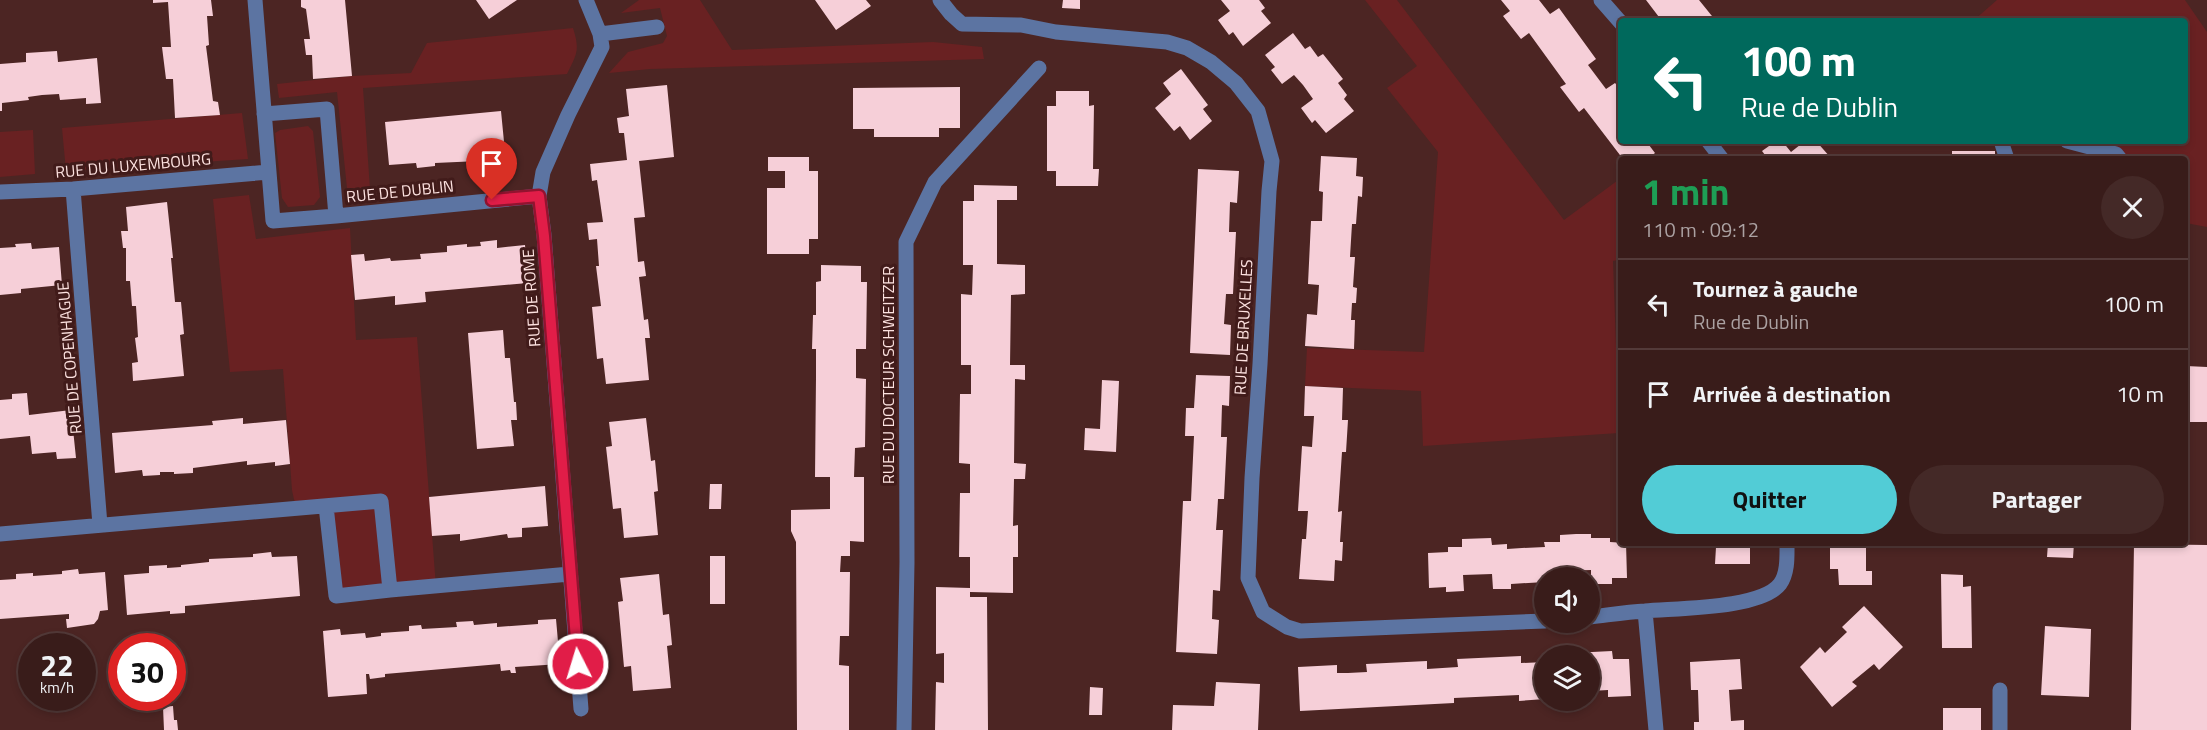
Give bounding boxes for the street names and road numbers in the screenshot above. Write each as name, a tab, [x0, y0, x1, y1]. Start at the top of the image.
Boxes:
street label: RUE DU LUXEMBOURG	[54, 146, 212, 184]
street label: RUE DE DUBLIN	[345, 173, 455, 209]
street label: RUE DE ROME	[516, 248, 546, 348]
street label: RUE DE BRUXELLES	[1227, 259, 1259, 395]
street label: RUE DU DOCTEUR SCHWEITZER	[876, 266, 900, 484]
street label: RUE DE COPENHAGUE	[50, 281, 88, 435]

